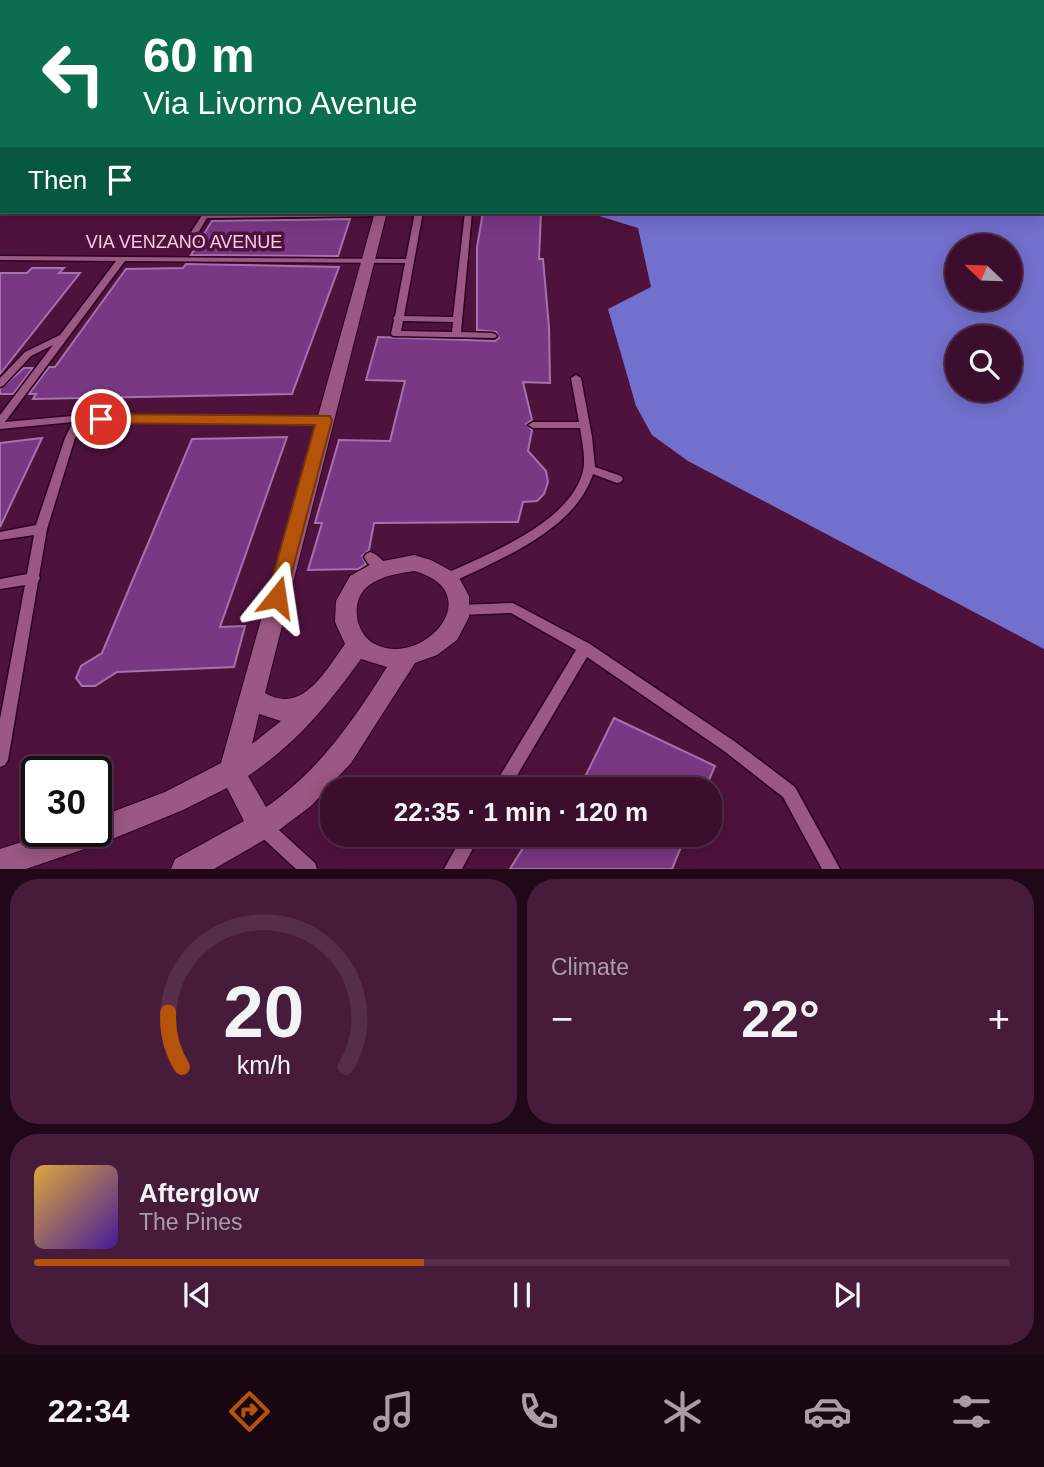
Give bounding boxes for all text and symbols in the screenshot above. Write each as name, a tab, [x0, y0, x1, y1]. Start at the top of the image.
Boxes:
icon: left	[28, 28, 119, 119]
text: 60 m	[143, 28, 255, 82]
text: Via Livorno Avenue	[143, 85, 418, 121]
icon: arrive	[101, 161, 139, 199]
text: Then	[28, 165, 87, 195]
street label: VIA VENZANO AVENUE	[86, 232, 282, 252]
north arrow	[945, 234, 1022, 312]
map controls	[945, 234, 1022, 402]
button: search	[945, 325, 1022, 402]
pin	[71, 389, 131, 449]
icon: arrive	[82, 400, 120, 438]
position arrow	[240, 560, 314, 634]
speed limit sign: 30	[21, 756, 112, 847]
text: 22:35 · 1 min · 120 m	[394, 797, 648, 827]
text: Climate	[551, 954, 629, 980]
text: 20	[223, 972, 304, 1053]
text: 22°	[741, 990, 820, 1048]
text: −	[551, 998, 573, 1040]
text: +	[988, 998, 1010, 1040]
text: km/h	[236, 1051, 291, 1079]
text: Afterglow	[139, 1178, 259, 1208]
text: The Pines	[139, 1209, 243, 1235]
icon: previous	[178, 1276, 216, 1314]
icon: pause	[503, 1276, 541, 1314]
icon: next	[828, 1276, 866, 1314]
icon: directions	[225, 1387, 274, 1436]
icon: music	[369, 1387, 418, 1436]
icon: phone	[514, 1387, 563, 1436]
icon: climate	[658, 1387, 707, 1436]
icon: car	[803, 1387, 852, 1436]
icon: filters	[947, 1387, 996, 1436]
text: 22:34	[48, 1393, 130, 1429]

